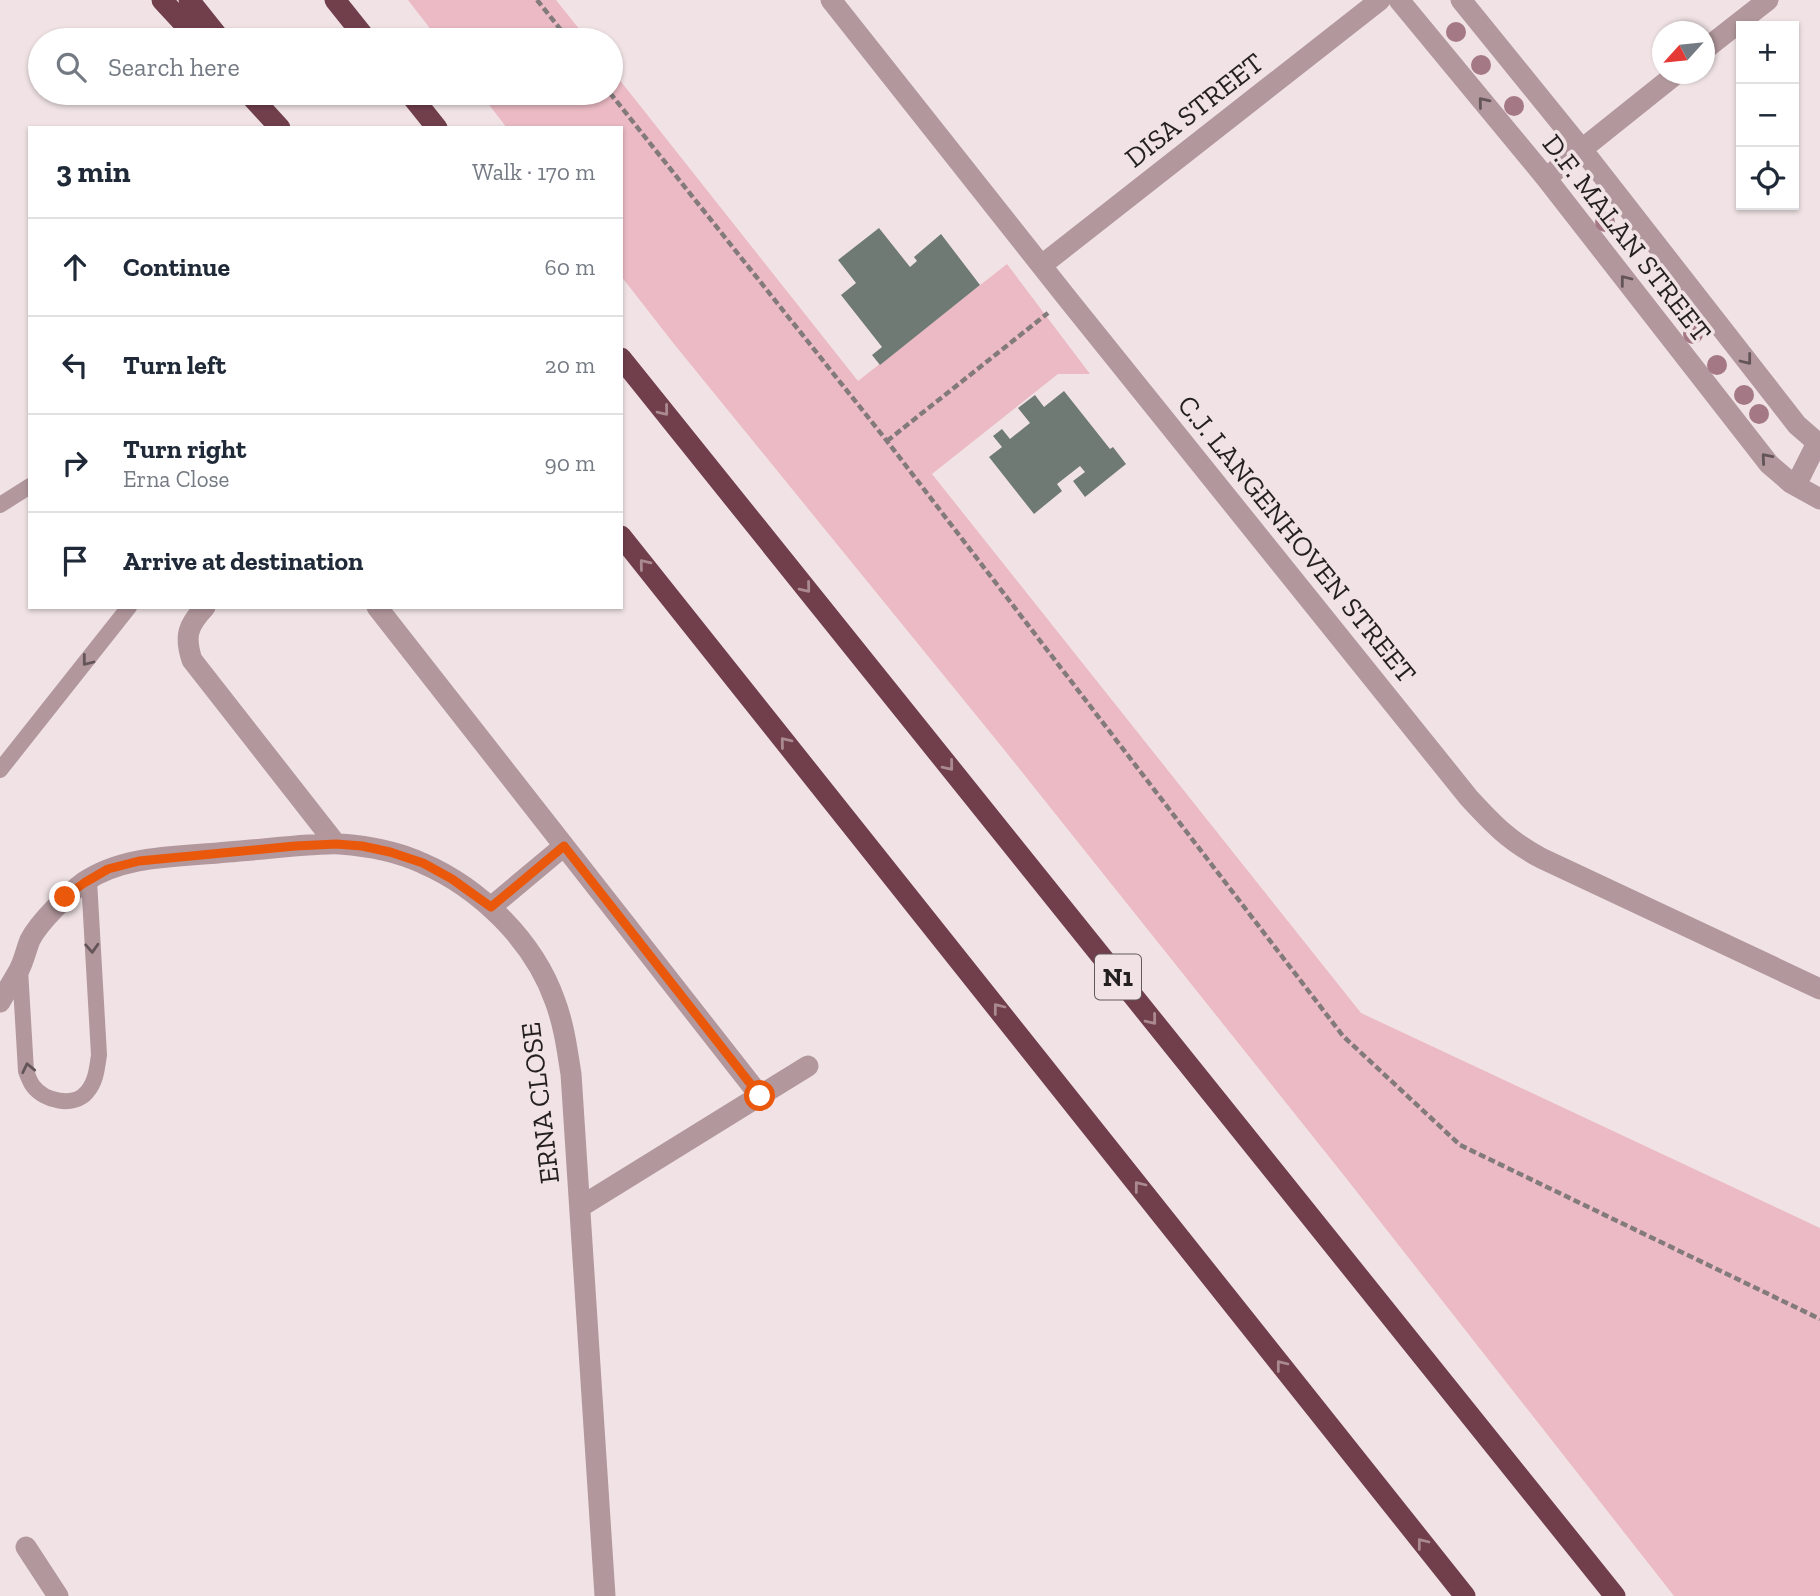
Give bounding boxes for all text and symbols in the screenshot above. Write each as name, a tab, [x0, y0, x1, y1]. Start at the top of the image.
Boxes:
north arrow	[1652, 21, 1715, 84]
map controls	[1736, 21, 1799, 210]
button: +	[1736, 21, 1799, 84]
search box	[28, 28, 623, 105]
street label: DISA STREET	[1118, 46, 1270, 174]
icon: search	[52, 48, 90, 86]
text: Search here	[108, 51, 240, 83]
button: −	[1736, 84, 1799, 147]
one-way arrow	[1479, 98, 1491, 111]
street label: D.F. MALAN STREET	[1536, 128, 1718, 348]
button: locate	[1736, 147, 1799, 210]
text: 3 min	[56, 154, 131, 190]
text: Walk · 170 m	[472, 158, 595, 186]
icon: ahead	[56, 248, 94, 286]
text: Continue	[123, 251, 230, 283]
text: 60 m	[544, 253, 595, 281]
one-way arrow	[1621, 275, 1634, 287]
icon: left	[56, 346, 94, 384]
text: Turn left	[123, 349, 226, 381]
text: 20 m	[545, 351, 595, 379]
one-way arrow	[1739, 353, 1752, 365]
street label: C.J. LANGENHOVEN STREET	[1171, 389, 1423, 689]
one-way arrow	[656, 403, 668, 416]
text: Turn right	[123, 433, 246, 465]
icon: right	[56, 444, 94, 482]
text: 90 m	[544, 449, 595, 477]
one-way arrow	[1762, 454, 1774, 467]
text: Erna Close	[123, 465, 229, 493]
icon: arrive	[56, 542, 94, 580]
text: Arrive at destination	[123, 545, 363, 577]
one-way arrow	[639, 559, 652, 571]
one-way arrow	[798, 581, 811, 593]
one-way arrow	[82, 653, 95, 665]
one-way arrow	[781, 737, 794, 749]
one-way arrow	[940, 758, 953, 770]
route end	[49, 881, 80, 912]
one-way arrow	[85, 942, 100, 953]
road number: N1	[1095, 954, 1141, 1000]
one-way arrow	[993, 1004, 1006, 1016]
one-way arrow	[1144, 1012, 1157, 1024]
street label: ERNA CLOSE	[514, 1020, 566, 1186]
one-way arrow	[21, 1062, 36, 1074]
route start	[744, 1080, 775, 1111]
one-way arrow	[1135, 1182, 1147, 1195]
one-way arrow	[1276, 1360, 1289, 1372]
one-way arrow	[1418, 1538, 1431, 1550]

